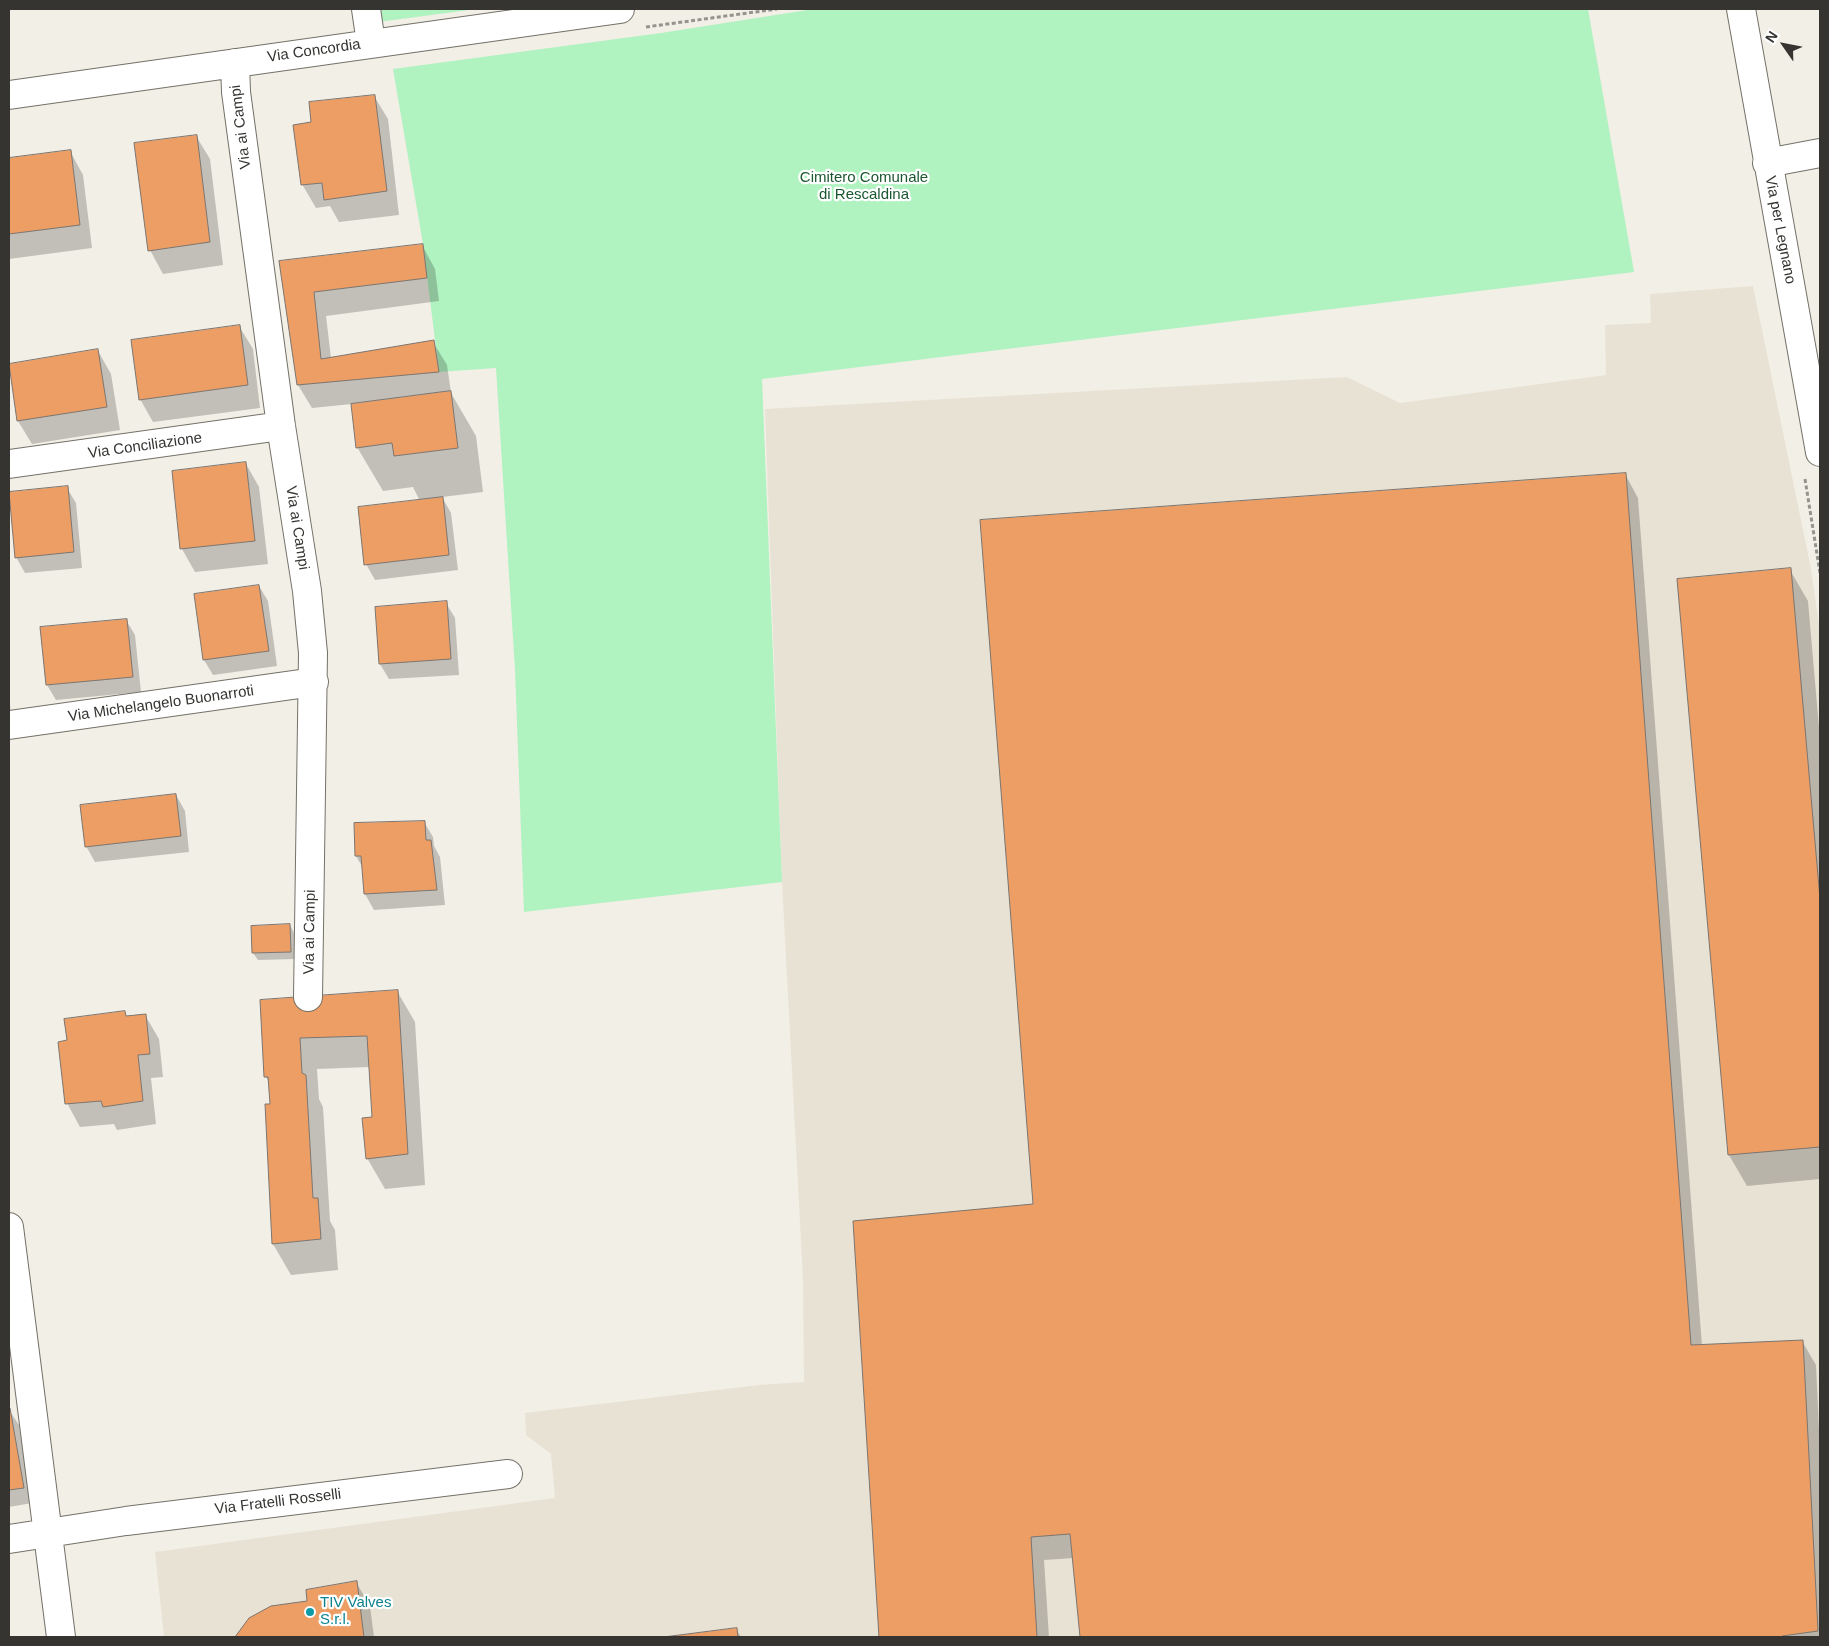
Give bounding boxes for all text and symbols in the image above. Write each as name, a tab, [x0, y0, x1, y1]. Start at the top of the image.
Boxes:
north arrow	[1759, 20, 1809, 70]
text: N	[1762, 28, 1781, 45]
street label: Via Concordia	[266, 36, 362, 66]
street label: Via ai Campi	[227, 84, 255, 170]
park label: Cimitero Comunale di Rescaldina	[800, 169, 928, 204]
street label: Via per Legnano	[1761, 174, 1799, 286]
street label: Via Conciliazione	[87, 429, 203, 463]
street label: Via ai Campi	[281, 485, 313, 571]
street label: Via Michelangelo Buonarroti	[67, 682, 255, 726]
street label: Via ai Campi	[300, 889, 320, 975]
street label: Via Fratelli Rosselli	[214, 1485, 342, 1519]
place label: TIV Valves S.r.l.	[320, 1594, 391, 1629]
marker: TIV Valves S.r.l.	[304, 1606, 316, 1618]

